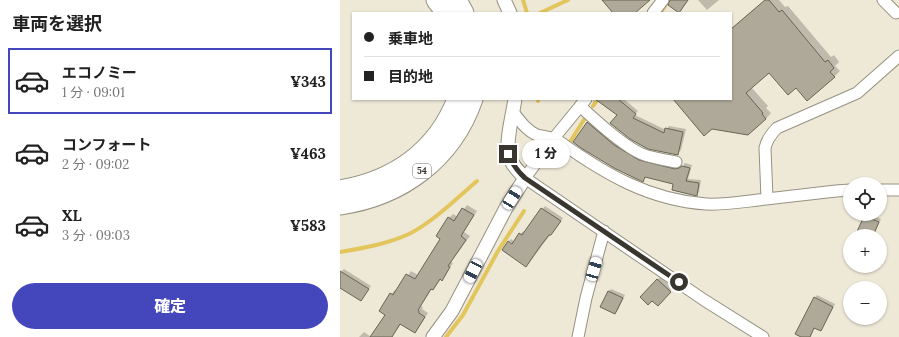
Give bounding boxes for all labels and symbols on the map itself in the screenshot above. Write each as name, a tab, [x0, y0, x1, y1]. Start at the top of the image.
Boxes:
callout: 1 分	[522, 140, 570, 168]
route end	[499, 145, 517, 163]
road number: 54	[413, 164, 431, 178]
car	[501, 185, 523, 211]
car	[585, 256, 603, 282]
car	[462, 258, 484, 284]
route start	[670, 273, 688, 291]

